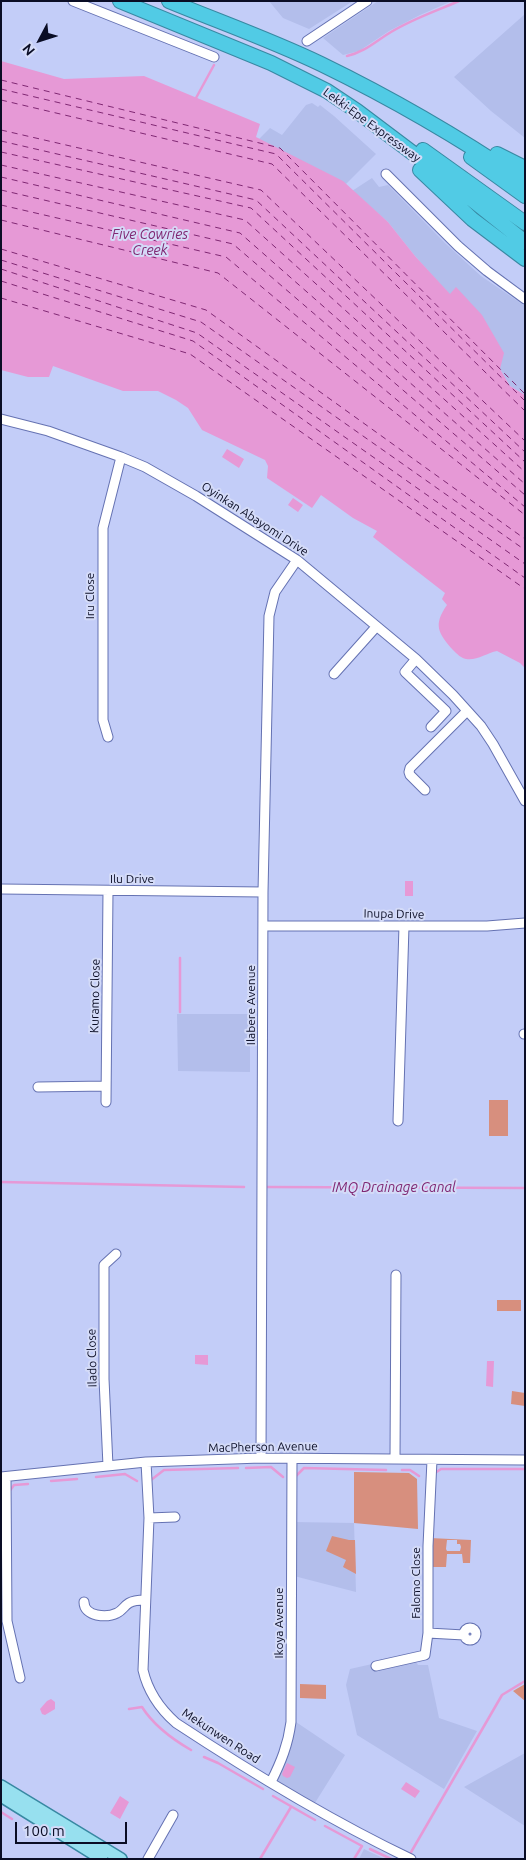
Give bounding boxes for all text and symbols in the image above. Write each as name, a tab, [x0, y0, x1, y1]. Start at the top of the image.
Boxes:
north arrow	[15, 15, 65, 65]
text: N	[19, 41, 38, 59]
street label: Lekki-Epe Expressway	[320, 85, 424, 165]
water label: Five Cowries Creek	[112, 226, 188, 258]
street label: Oyinkan Abayomi Drive	[199, 479, 311, 559]
street label: Iru Close	[83, 573, 97, 619]
street label: Ilu Drive	[110, 872, 154, 886]
street label: Inupa Drive	[363, 906, 425, 922]
street label: Kuramo Close	[87, 959, 103, 1033]
street label: Ilabere Avenue	[244, 965, 258, 1045]
water label: IMQ Drainage Canal	[332, 1179, 456, 1195]
street label: Ilado Close	[84, 1329, 100, 1387]
street label: MacPherson Avenue	[208, 1439, 318, 1455]
street label: Falomo Close	[409, 1547, 423, 1619]
street label: Ikoya Avenue	[272, 1587, 286, 1659]
street label: Mekunwen Road	[179, 1705, 263, 1767]
scale bar	[18, 1812, 130, 1844]
text: 100 m	[23, 1822, 65, 1839]

